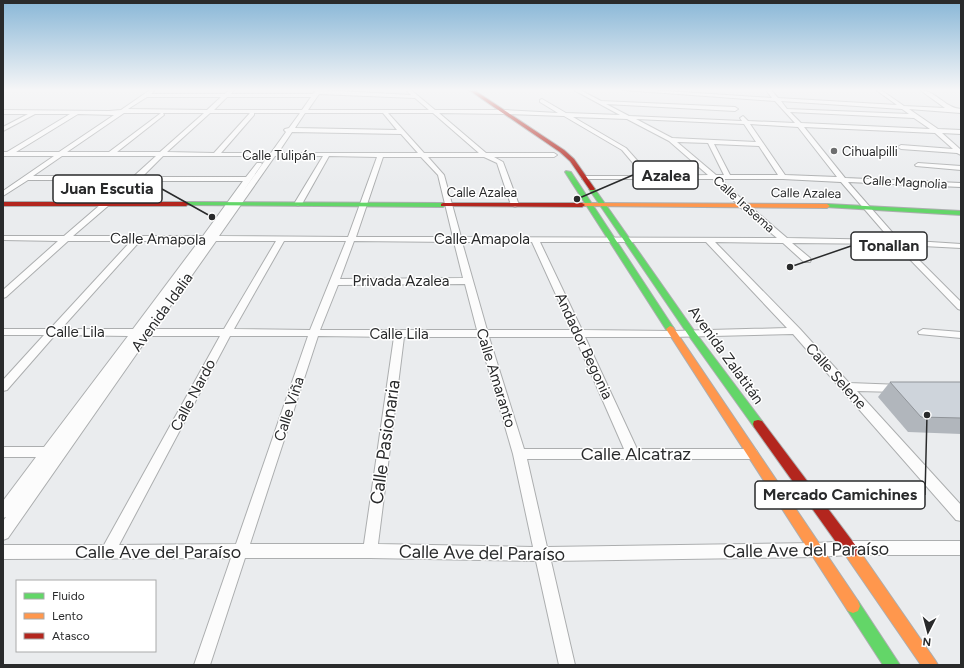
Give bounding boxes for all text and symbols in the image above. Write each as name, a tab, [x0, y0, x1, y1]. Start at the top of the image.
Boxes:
place label: Cihualpilli	[842, 144, 898, 159]
marker: Cihualpilli	[829, 146, 839, 156]
street label: Calle Tulipán	[242, 148, 316, 163]
callout: Azalea	[633, 161, 698, 189]
text: Azalea	[642, 166, 690, 185]
street label: Calle Magnolia	[862, 172, 948, 192]
street label: Calle Irasema	[710, 173, 778, 235]
callout: Juan Escutia	[53, 175, 162, 203]
text: Juan Escutia	[60, 179, 154, 198]
street label: Calle Azalea	[447, 185, 517, 200]
street label: Calle Azalea	[771, 185, 841, 201]
street label: Calle Amapola	[110, 229, 206, 249]
street label: Calle Amapola	[434, 230, 530, 248]
callout: Tonallan	[851, 232, 927, 260]
text: Tonallan	[859, 236, 919, 255]
street label: Avenida Idalia	[127, 269, 197, 355]
street label: Privada Azalea	[353, 272, 449, 290]
street label: Andador Begonia	[551, 290, 617, 402]
street label: Avenida Zalatitán	[684, 302, 768, 408]
street label: Calle Lila	[45, 323, 105, 341]
street label: Calle Lila	[369, 325, 429, 343]
street label: Calle Amaranto	[472, 326, 520, 430]
street label: Calle Selene	[802, 339, 870, 413]
street label: Calle Nardo	[167, 356, 220, 434]
street label: Calle Viña	[270, 374, 308, 444]
street label: Calle Pasionaria	[365, 378, 405, 506]
street label: Calle Alcatraz	[581, 443, 691, 465]
callout: Mercado Camichines	[755, 481, 925, 509]
text: Mercado Camichines	[763, 485, 918, 504]
street label: Calle Ave del Paraíso	[723, 538, 889, 562]
street label: Calle Ave del Paraíso	[75, 541, 241, 563]
street label: Calle Ave del Paraíso	[399, 541, 565, 565]
legend	[16, 580, 156, 652]
text: Fluido	[52, 589, 85, 603]
text: Lento	[52, 609, 83, 623]
north arrow	[908, 612, 948, 652]
text: Atasco	[52, 629, 90, 643]
text: N	[922, 635, 932, 648]

